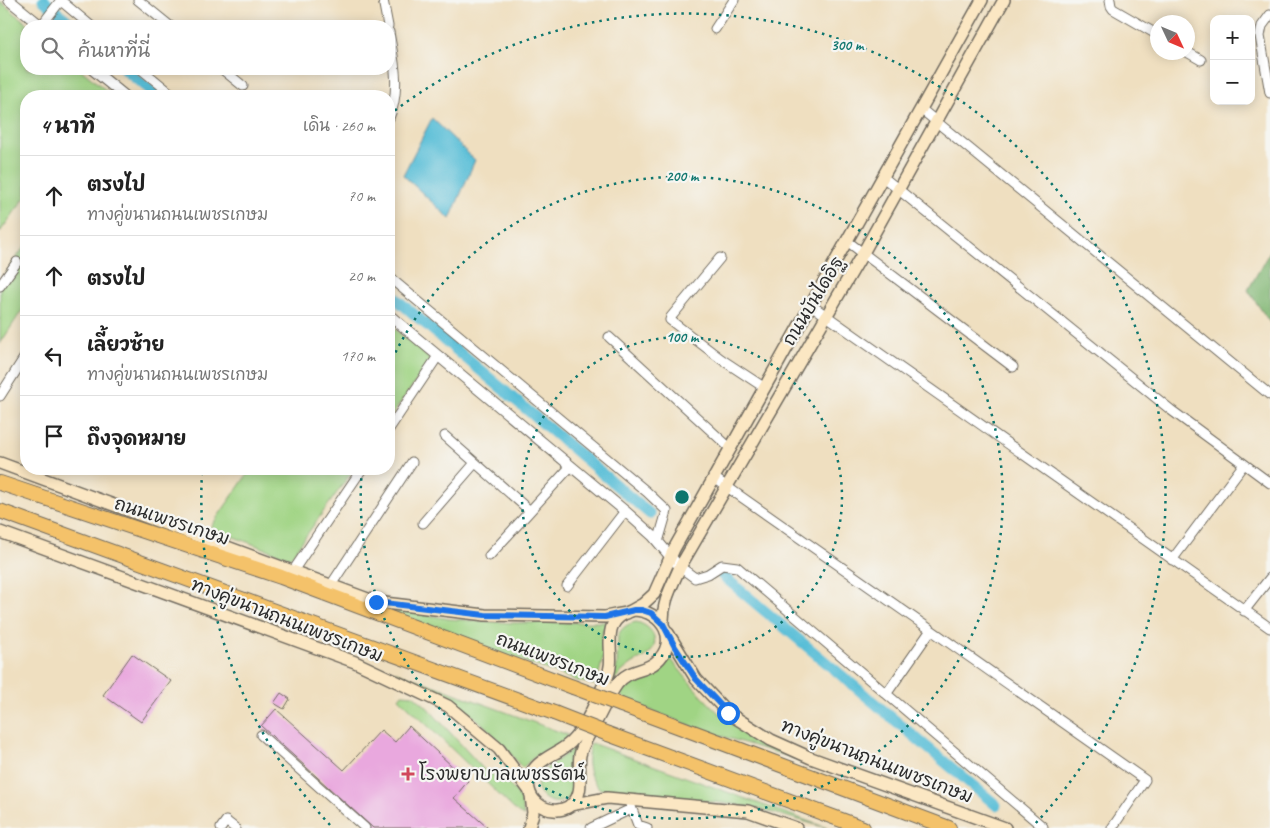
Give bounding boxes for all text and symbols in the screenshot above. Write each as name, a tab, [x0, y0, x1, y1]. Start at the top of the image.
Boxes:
north arrow	[1150, 15, 1195, 60]
map controls	[1210, 15, 1255, 105]
button: +	[1210, 15, 1255, 60]
search box	[20, 20, 395, 75]
icon: search	[38, 34, 66, 62]
text: 300 m	[831, 36, 865, 55]
text: ค้นหาที่นี่	[78, 39, 150, 63]
button: −	[1210, 60, 1255, 105]
text: 4 นาที	[40, 113, 95, 139]
text: เดิน · 260 m	[303, 116, 375, 136]
text: 200 m	[666, 167, 700, 186]
text: ตรงไป	[87, 173, 145, 197]
icon: ahead	[40, 182, 68, 210]
text: 70 m	[348, 186, 375, 206]
text: ทางคู่ขนานถนนเพชรเกษม	[87, 205, 268, 225]
street label: ถนนบันไดอิฐ	[776, 251, 849, 350]
icon: ahead	[40, 262, 68, 290]
text: 20 m	[348, 266, 375, 286]
text: ตรงไป	[87, 267, 145, 291]
text: 100 m	[666, 328, 700, 347]
text: เลี้ยวซ้าย	[87, 333, 164, 357]
icon: left	[40, 342, 68, 370]
text: 170 m	[341, 346, 375, 366]
text: ทางคู่ขนานถนนเพชรเกษม	[87, 365, 268, 385]
icon: arrive	[40, 422, 68, 450]
text: ถึงจุดหมาย	[87, 427, 186, 451]
centre of rings	[673, 488, 691, 506]
street label: ถนนเพชรเกษม	[112, 492, 232, 550]
street label: ทางคู่ขนานถนนเพชรเกษม	[187, 572, 386, 670]
route end	[365, 591, 388, 614]
street label: ถนนเพชรเกษม	[493, 627, 613, 691]
route start	[717, 702, 740, 725]
street label: ทางคู่ขนานถนนเพชรเกษม	[777, 713, 976, 811]
place label: โรงพยาบาลเพชรรัตน์	[419, 761, 585, 785]
marker: โรงพยาบาลเพชรรัตน์	[401, 767, 415, 781]

